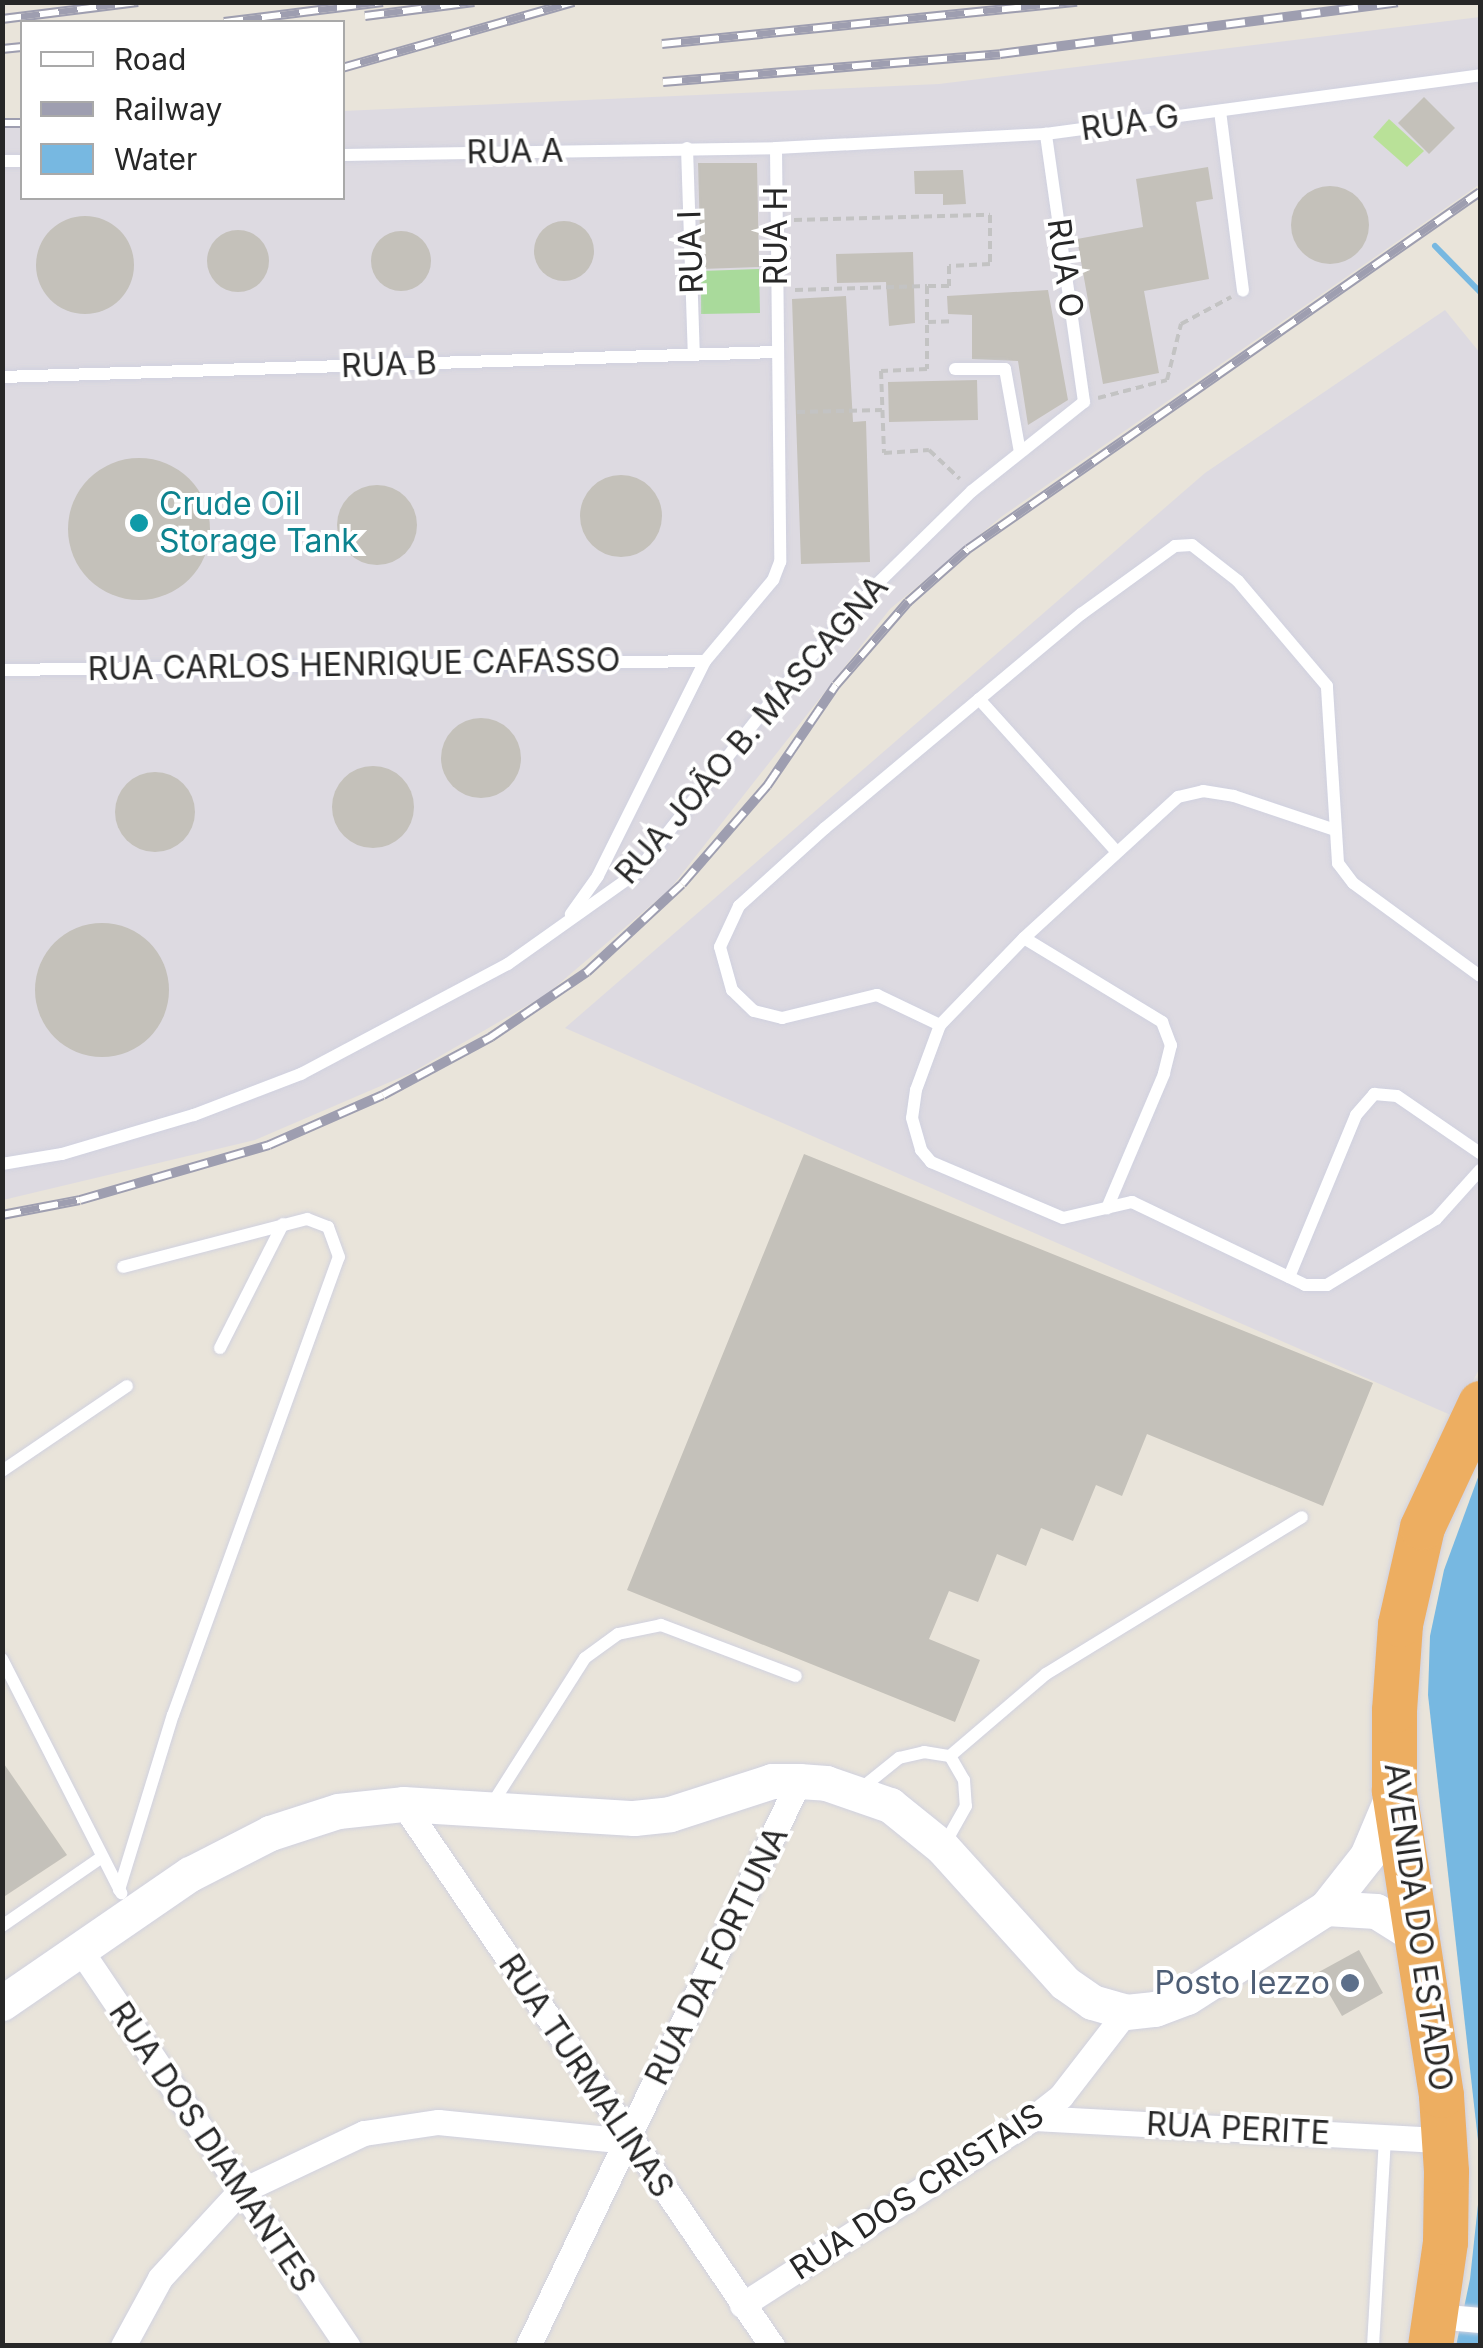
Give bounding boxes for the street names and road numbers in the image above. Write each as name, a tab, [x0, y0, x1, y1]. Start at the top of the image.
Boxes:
street label: RUA G	[1078, 97, 1182, 149]
street label: RUA A	[466, 132, 564, 172]
street label: RUA H	[757, 187, 795, 285]
street label: RUA I	[670, 210, 712, 294]
street label: RUA O	[1039, 216, 1091, 320]
street label: RUA B	[340, 344, 438, 386]
street label: RUA JOÃO B. MASCAGNA	[608, 568, 896, 892]
street label: RUA CARLOS HENRIQUE CAFASSO	[87, 641, 621, 689]
street label: AVENIDA DO ESTADO	[1376, 1760, 1460, 2094]
street label: RUA DA FORTUNA	[638, 1821, 796, 2091]
street label: RUA TURMALINAS	[491, 1947, 681, 2205]
street label: RUA DOS DIAMANTES	[101, 1995, 323, 2299]
street label: RUA DOS CRISTAIS	[783, 2096, 1051, 2288]
street label: RUA PERITE	[1145, 2105, 1331, 2153]

